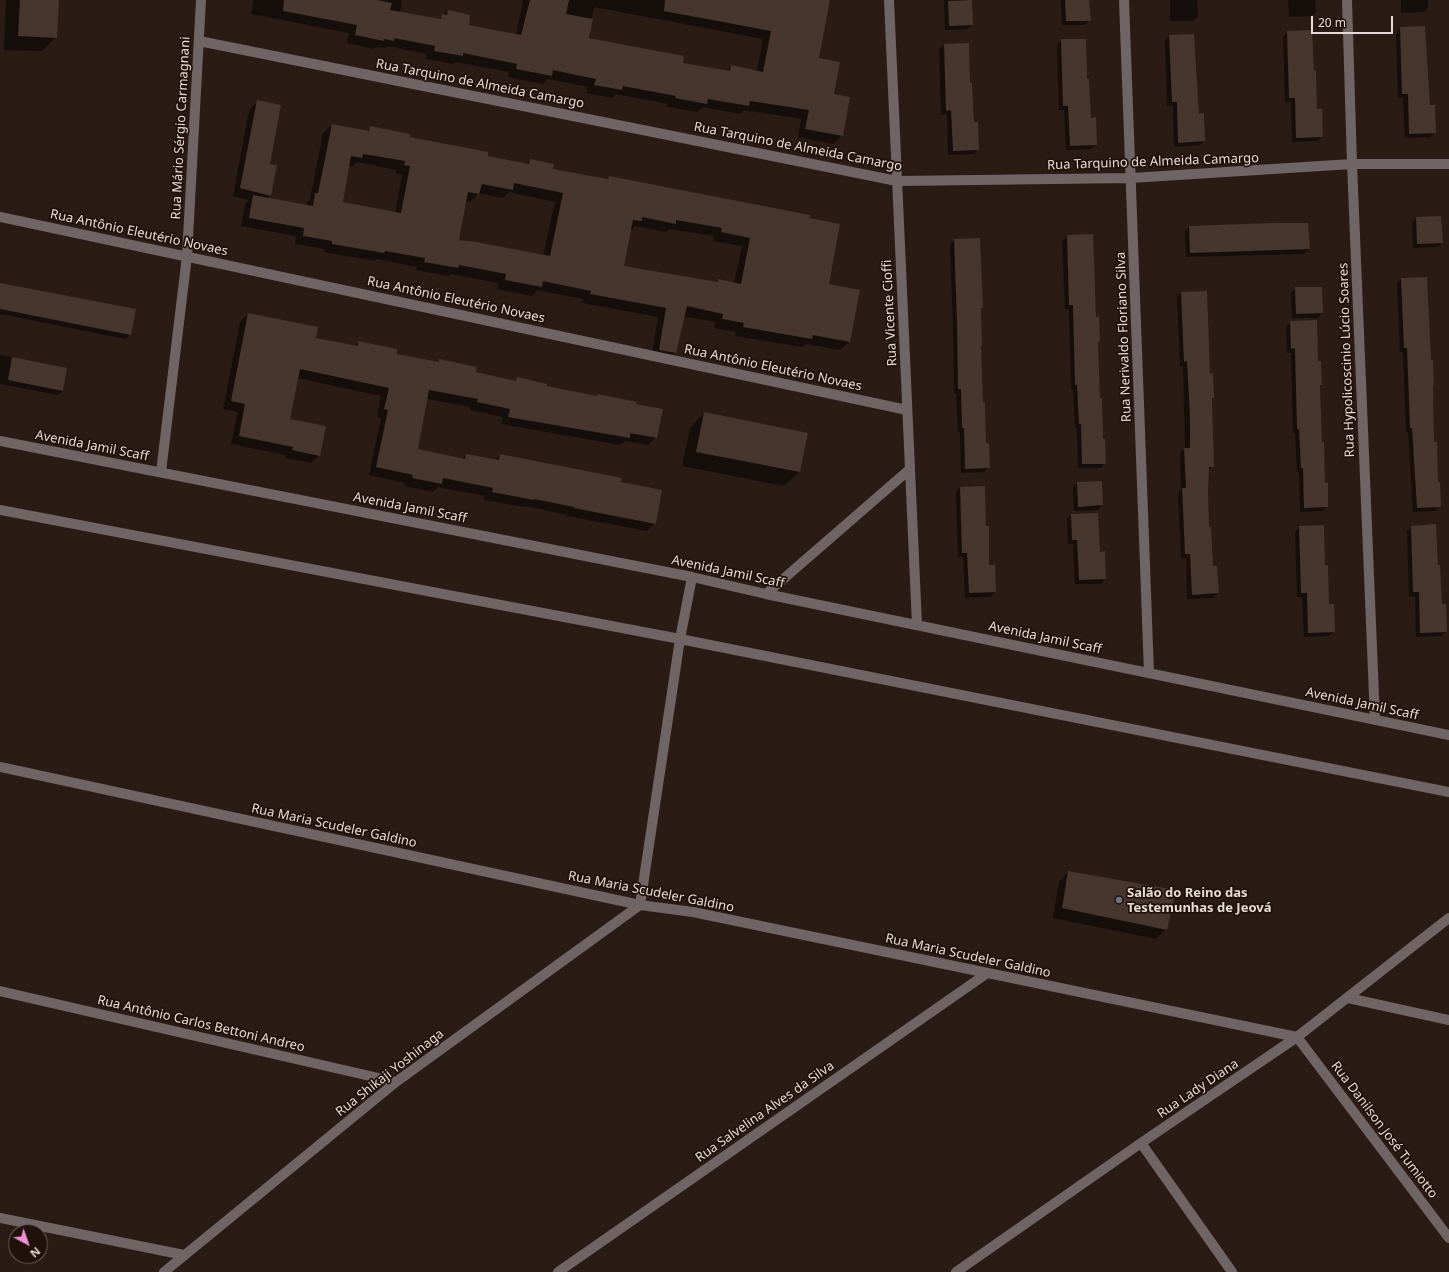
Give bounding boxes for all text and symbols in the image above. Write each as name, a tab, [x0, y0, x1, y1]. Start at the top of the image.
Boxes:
scale bar	[1313, 8, 1395, 34]
text: 20 m	[1318, 14, 1346, 31]
street label: Rua Mário Sérgio Carmagnani	[168, 36, 194, 220]
street label: Rua Tarquino de Almeida Camargo	[374, 56, 586, 112]
street label: Rua Tarquino de Almeida Camargo	[692, 119, 904, 175]
street label: Rua Tarquino de Almeida Camargo	[1047, 151, 1259, 173]
street label: Rua Antônio Eleutério Novaes	[49, 207, 229, 259]
street label: Rua Nerivaldo Floriano Silva	[1113, 252, 1135, 422]
street label: Rua Vicente Cioffi	[879, 259, 901, 367]
street label: Rua Hypolicoscinio Lúcio Soares	[1336, 262, 1358, 458]
street label: Rua Antônio Eleutério Novaes	[366, 274, 546, 326]
street label: Rua Antônio Eleutério Novaes	[683, 342, 863, 394]
street label: Avenida Jamil Scaff	[34, 427, 150, 465]
street label: Avenida Jamil Scaff	[352, 489, 468, 527]
street label: Avenida Jamil Scaff	[670, 552, 786, 592]
street label: Avenida Jamil Scaff	[987, 618, 1103, 658]
street label: Avenida Jamil Scaff	[1304, 684, 1420, 724]
street label: Rua Maria Scudeler Galdino	[250, 801, 418, 851]
street label: Rua Maria Scudeler Galdino	[567, 868, 735, 916]
place label: Salão do Reino das Testemunhas de Jeová	[1127, 885, 1271, 916]
marker: Salão do Reino das Testemunhas de Jeová	[1114, 895, 1124, 905]
street label: Rua Maria Scudeler Galdino	[884, 931, 1052, 981]
street label: Rua Antônio Carlos Bettoni Andreo	[96, 993, 306, 1055]
street label: Rua Shikaji Yoshinaga	[333, 1026, 447, 1120]
street label: Rua Lady Diana	[1155, 1056, 1241, 1122]
street label: Rua Salvelina Alves da Silva	[693, 1058, 837, 1166]
street label: Rua Danilson José Tumiotto	[1327, 1058, 1441, 1202]
north arrow	[8, 1224, 48, 1264]
text: N	[27, 1244, 44, 1261]

